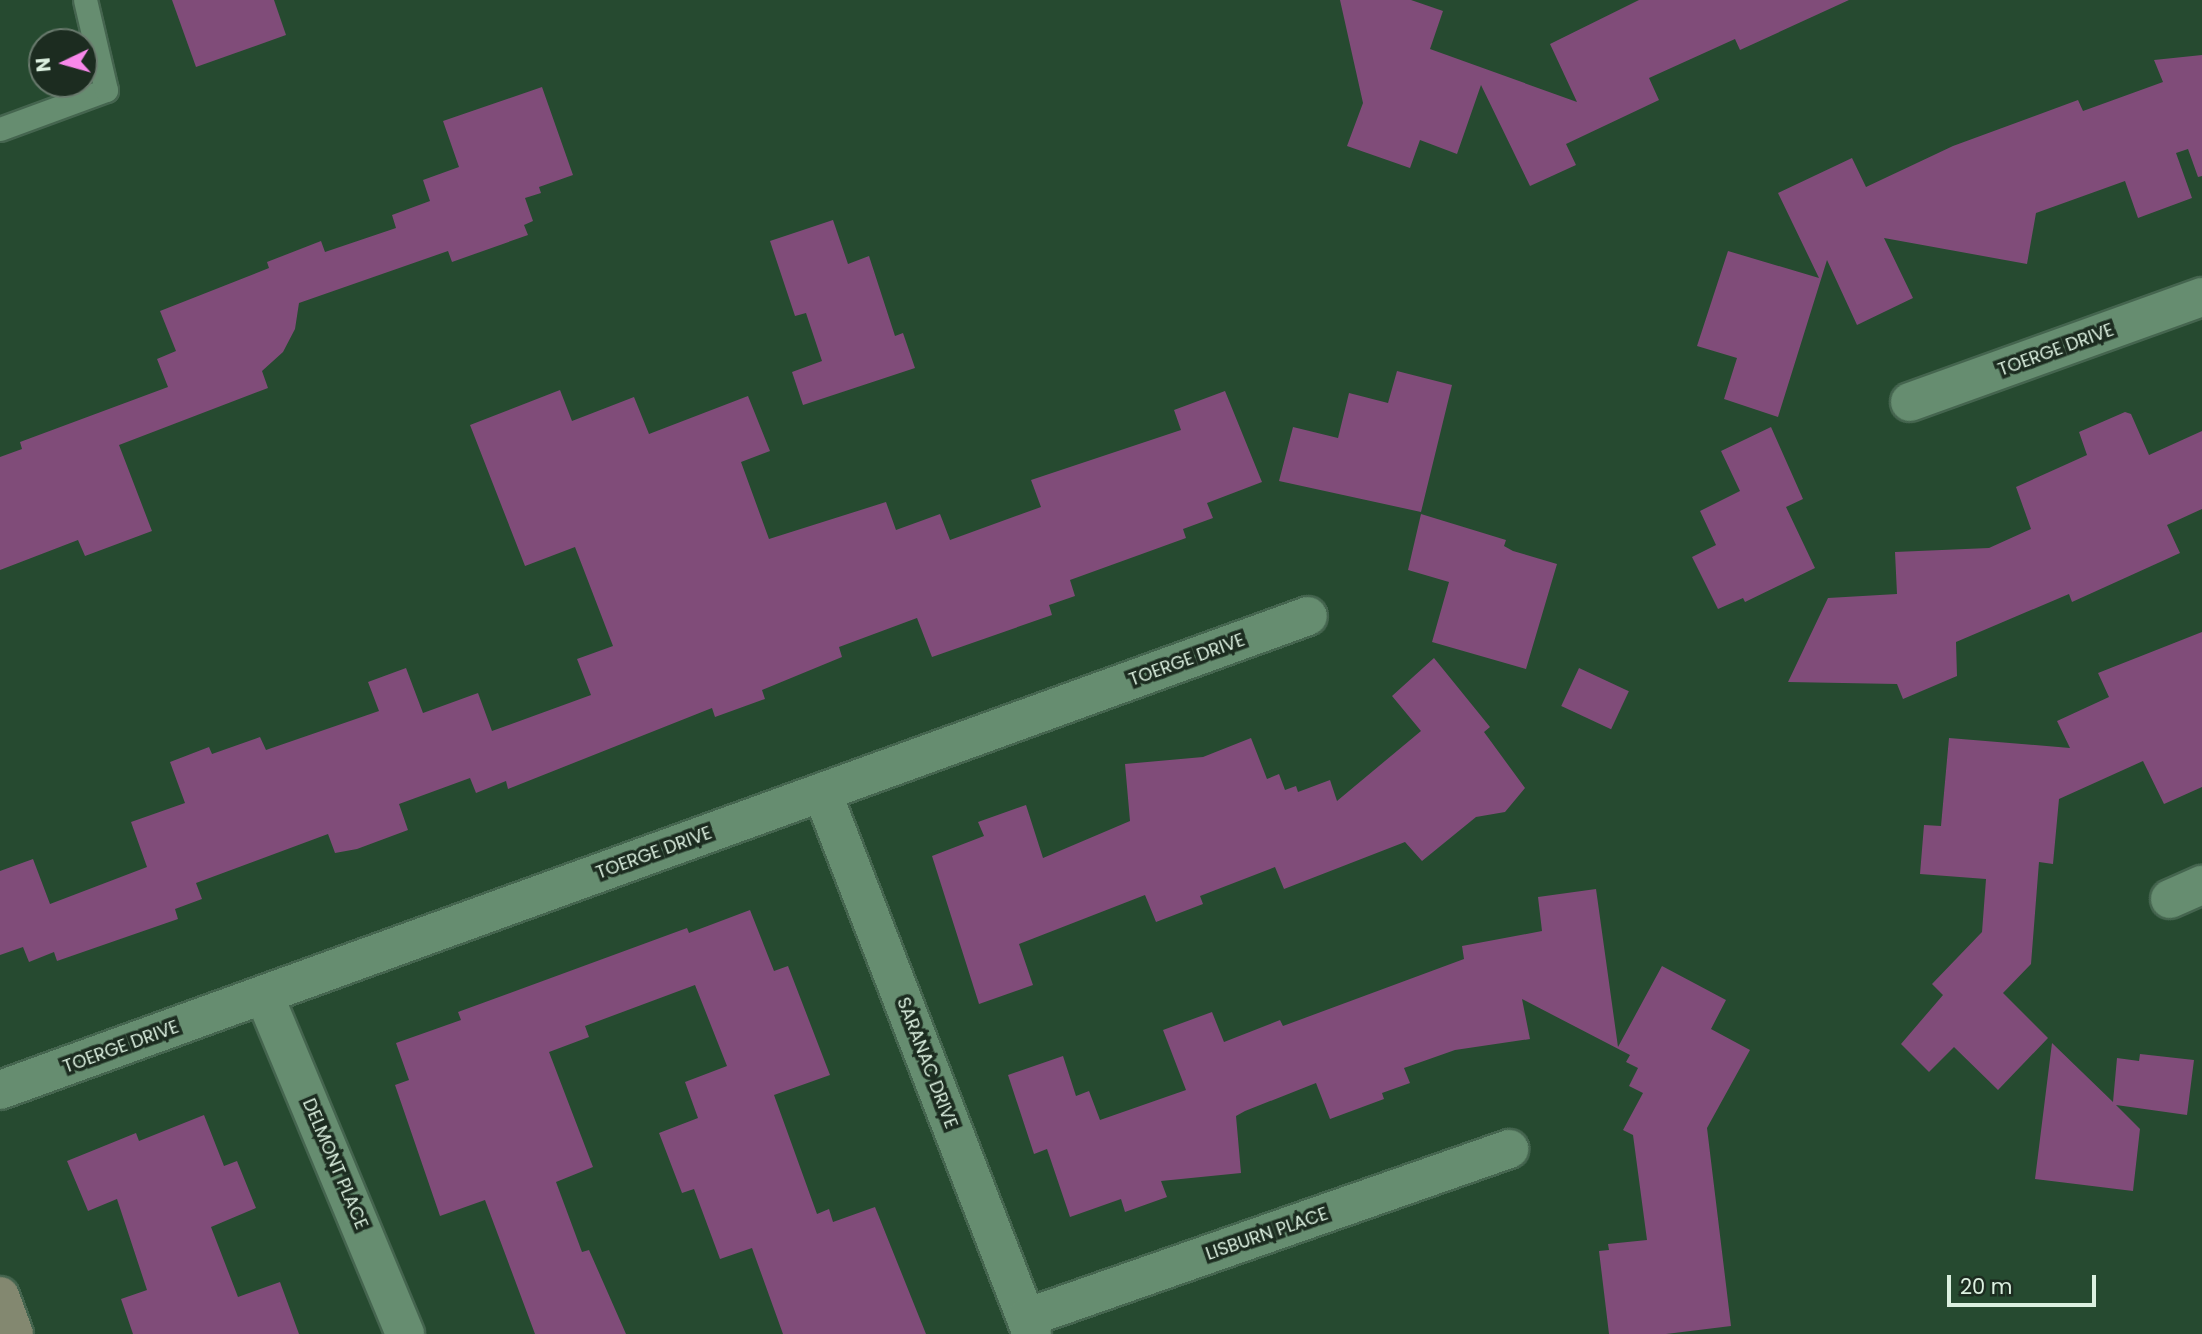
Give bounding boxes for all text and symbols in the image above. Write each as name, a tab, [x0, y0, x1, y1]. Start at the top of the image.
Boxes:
north arrow	[28, 28, 98, 98]
text: N	[30, 56, 58, 73]
street label: TOERGE DRIVE	[1995, 319, 2117, 381]
street label: TOERGE DRIVE	[1126, 629, 1248, 691]
street label: TOERGE DRIVE	[593, 822, 715, 884]
street label: SARANAC DRIVE	[892, 994, 962, 1132]
street label: TOERGE DRIVE	[60, 1016, 182, 1078]
street label: DELMONT PLACE	[298, 1095, 372, 1233]
street label: LISBURN PLACE	[1203, 1203, 1331, 1265]
scale bar	[1950, 1260, 2099, 1304]
text: 20 m	[1960, 1272, 2013, 1301]

